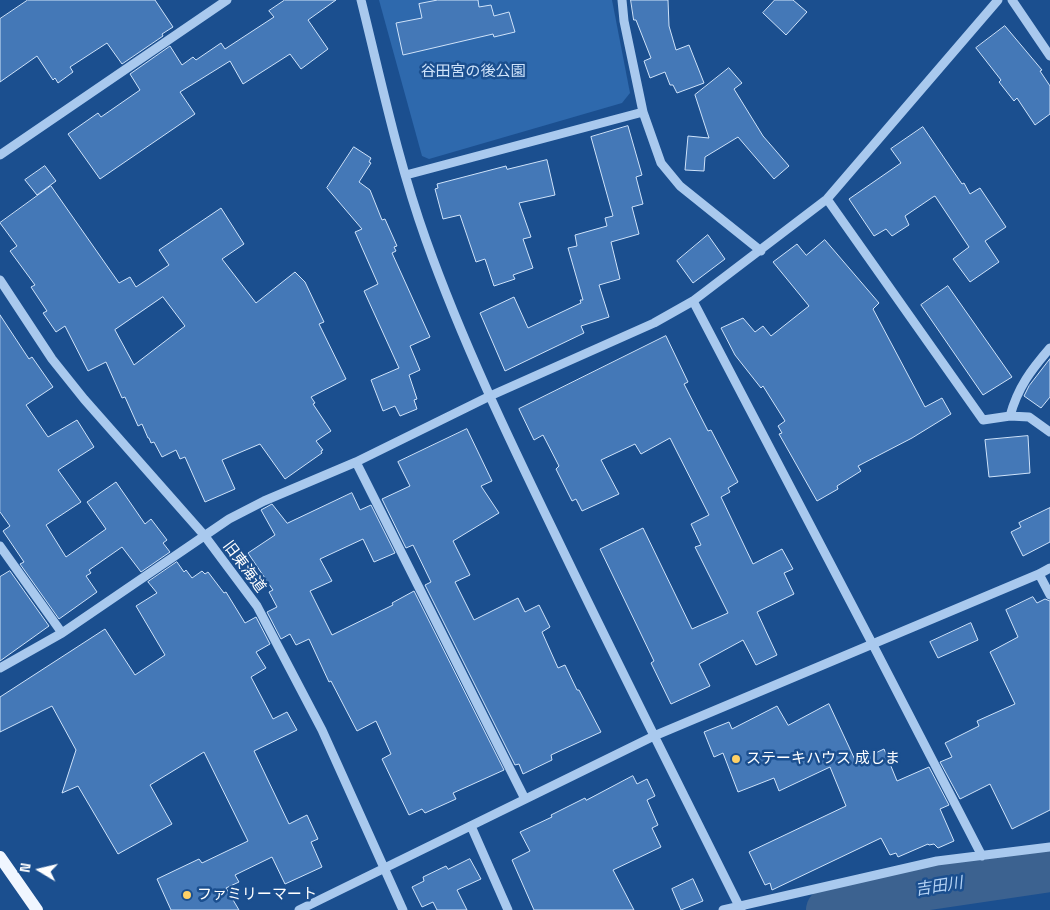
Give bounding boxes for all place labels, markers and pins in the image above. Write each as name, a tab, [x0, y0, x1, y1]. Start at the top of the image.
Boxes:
place label: ステーキハウス 成しま	[746, 750, 900, 768]
marker: ステーキハウス 成しま	[730, 753, 742, 765]
place label: ファミリーマート	[197, 886, 317, 904]
marker: ファミリーマート	[181, 889, 193, 901]

